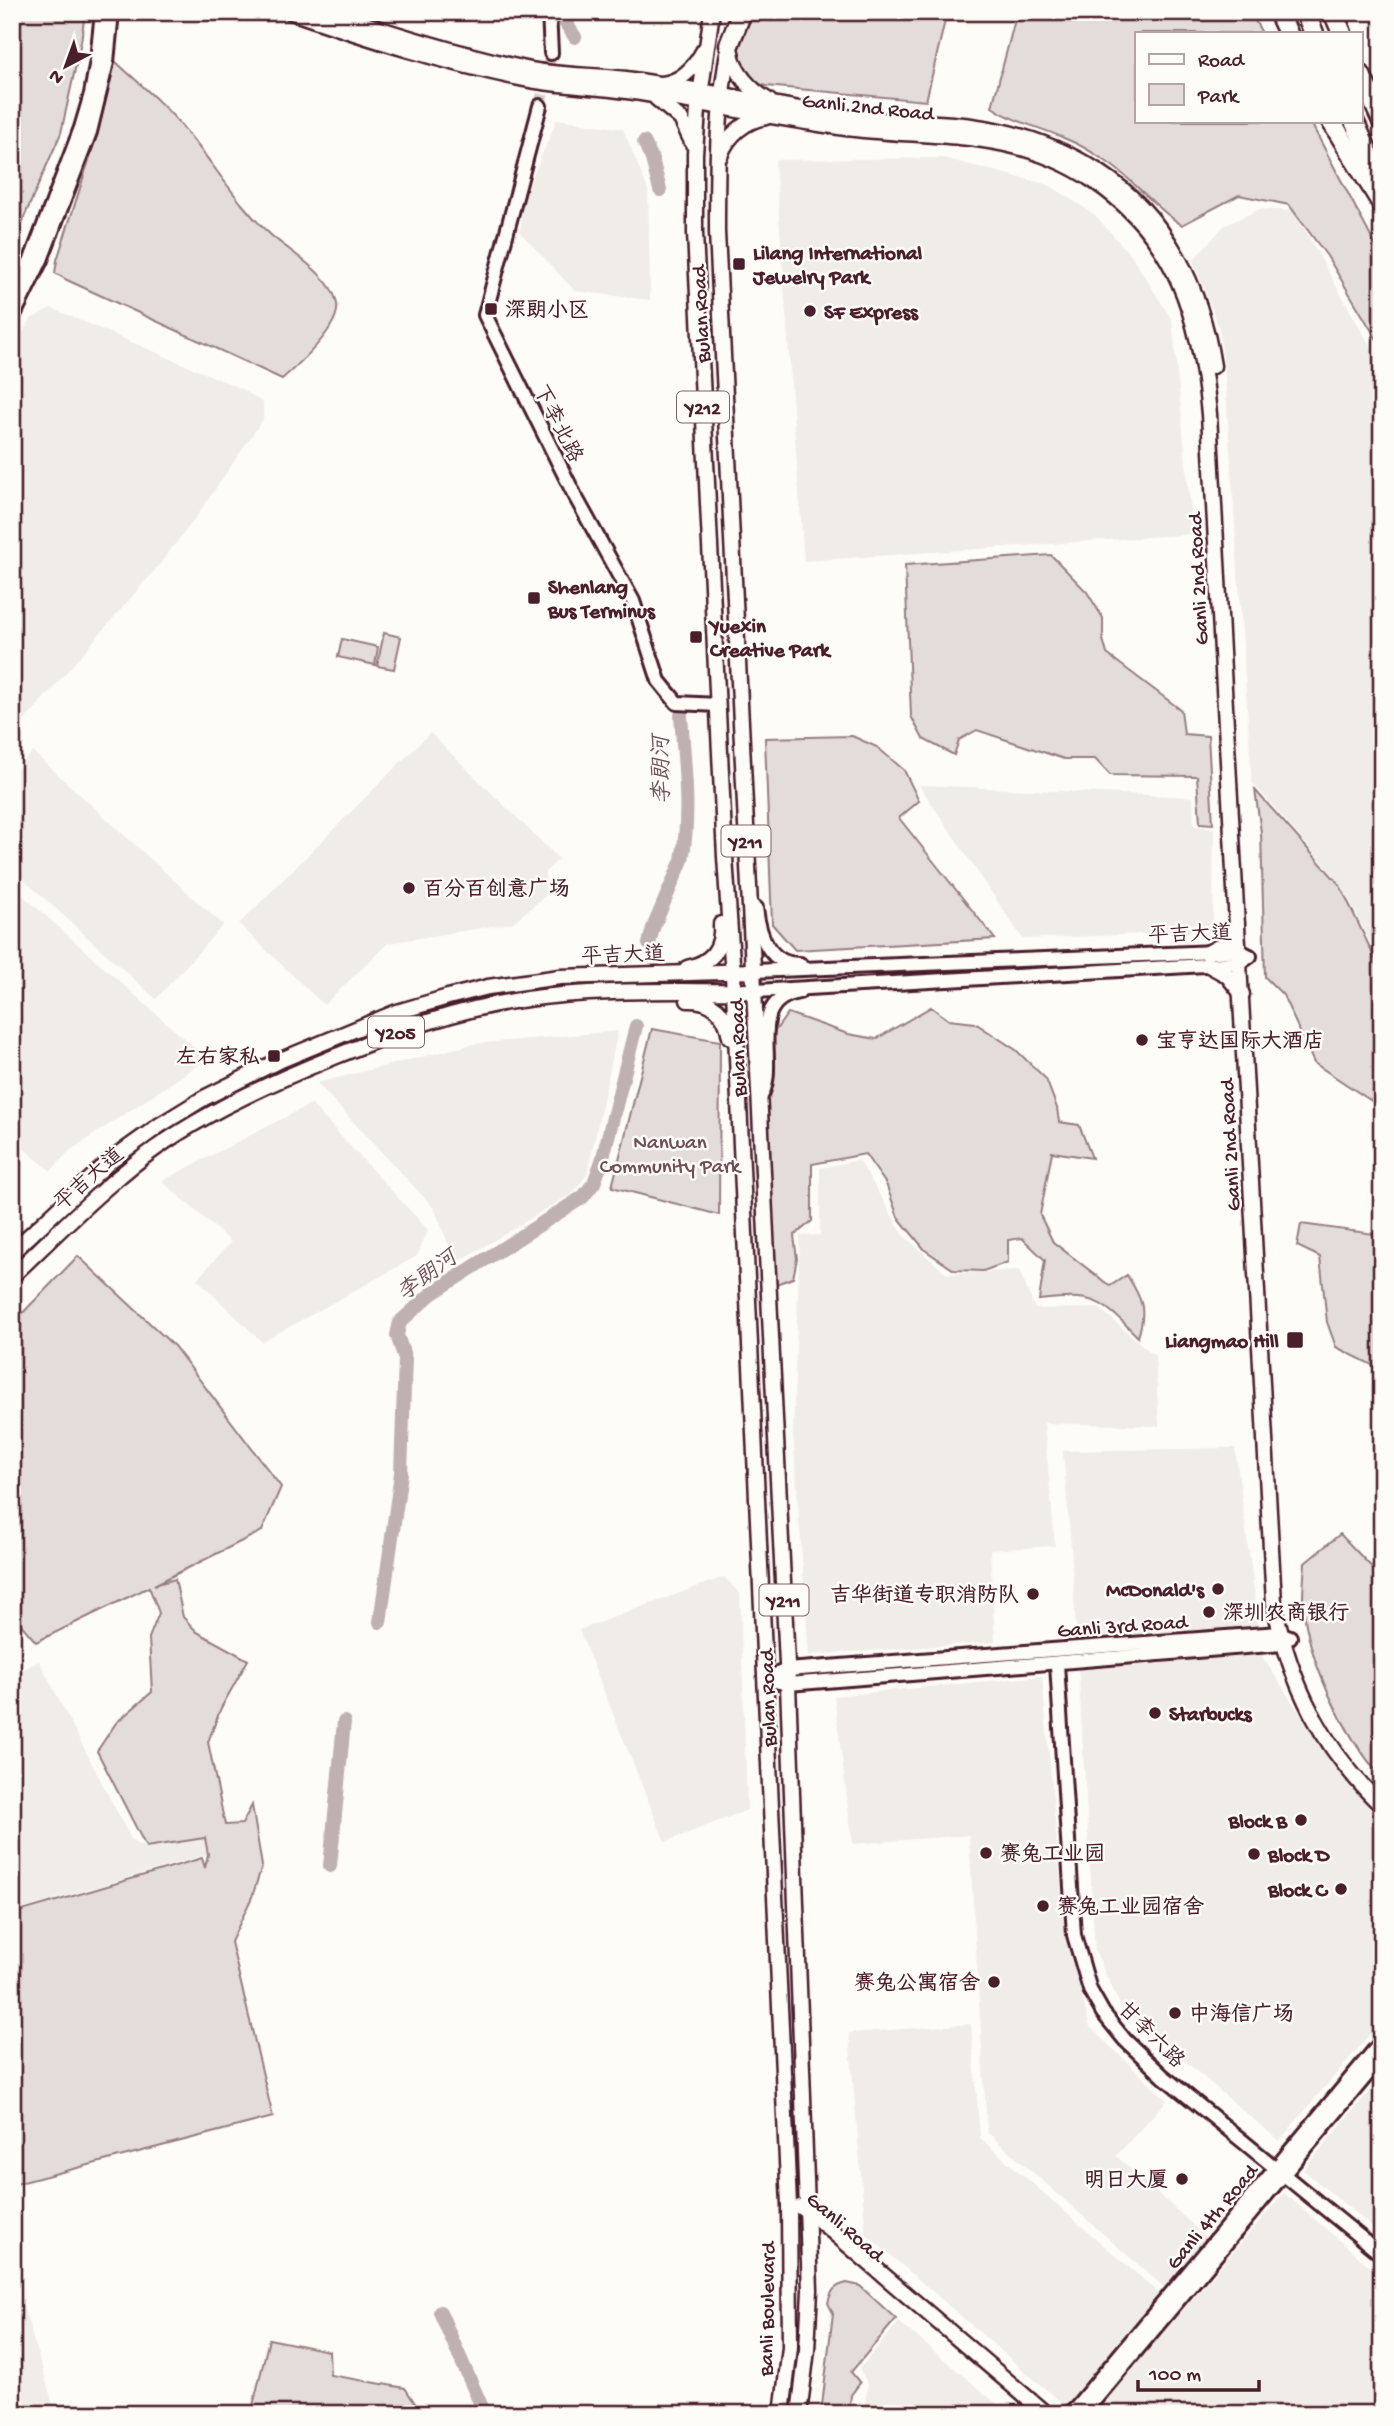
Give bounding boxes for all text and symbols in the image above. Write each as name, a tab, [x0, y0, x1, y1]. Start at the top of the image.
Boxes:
north arrow	[32, 32, 102, 102]
legend	[1135, 32, 1362, 122]
text: Road	[1198, 50, 1246, 75]
text: N	[45, 63, 69, 89]
text: Park	[1197, 86, 1241, 111]
street label: Ganli 2nd Road	[800, 90, 936, 129]
place label: Lilang International Jewelry Park	[752, 243, 923, 292]
marker: Lilang International Jewelry Park	[731, 256, 747, 272]
street label: Bulan Road	[688, 263, 719, 364]
place label: 深朗小区	[505, 299, 589, 325]
marker: 深朗小区	[483, 301, 499, 317]
place label: SF Express	[824, 302, 919, 327]
marker: SF Express	[802, 303, 818, 319]
street label: 下李北路	[526, 381, 588, 468]
road number: Y212	[677, 392, 729, 422]
street label: Ganli 2nd Road	[1184, 510, 1216, 646]
place label: Shenlang Bus Terminus	[547, 577, 656, 626]
marker: Shenlang Bus Terminus	[526, 590, 542, 606]
place label: Yuexin Creative Park	[707, 616, 832, 665]
marker: Yuexin Creative Park	[688, 629, 704, 645]
water label: 李朗河	[648, 731, 678, 805]
road number: Y211	[722, 826, 770, 856]
place label: 百分百创意广场	[423, 877, 570, 904]
marker: 百分百创意广场	[401, 880, 417, 896]
street label: 平吉大道	[1148, 921, 1233, 950]
street label: 平吉大道	[581, 942, 666, 971]
street label: Bulan Road	[726, 997, 755, 1098]
road number: Y205	[368, 1016, 424, 1048]
place label: 宝亨达国际大酒店	[1156, 1029, 1324, 1056]
marker: 宝亨达国际大酒店	[1134, 1032, 1150, 1048]
place label: 左右家私	[176, 1045, 260, 1072]
marker: 左右家私	[266, 1048, 282, 1064]
street label: Ganli 2nd Road	[1216, 1076, 1248, 1212]
park label: Nanwan Community Park	[600, 1132, 743, 1181]
street label: 平吉大道	[49, 1142, 130, 1218]
water label: 李朗河	[392, 1242, 467, 1308]
marker: Liangmao Hill	[1285, 1330, 1305, 1350]
place label: Liangmao Hill	[1165, 1331, 1279, 1356]
place label: McDonald's	[1106, 1580, 1205, 1605]
marker: McDonald's	[1210, 1581, 1226, 1597]
place label: 吉华街道专职消防队	[830, 1583, 1019, 1610]
road number: Y211	[760, 1584, 808, 1616]
marker: 吉华街道专职消防队	[1025, 1586, 1041, 1602]
place label: 深圳农商银行	[1223, 1601, 1349, 1628]
marker: 深圳农商银行	[1201, 1604, 1217, 1620]
street label: Ganli 3rd Road	[1056, 1611, 1190, 1646]
street label: Bulan Road	[756, 1647, 785, 1748]
place label: Starbucks	[1169, 1704, 1253, 1729]
marker: Starbucks	[1147, 1705, 1163, 1721]
place label: Block B	[1228, 1811, 1288, 1836]
marker: Block B	[1293, 1812, 1309, 1828]
place label: 赛兔工业园	[1000, 1842, 1105, 1869]
marker: 赛兔工业园	[978, 1845, 994, 1861]
place label: Block D	[1267, 1845, 1331, 1870]
marker: Block D	[1246, 1846, 1262, 1862]
place label: Block C	[1267, 1880, 1329, 1905]
marker: Block C	[1333, 1881, 1349, 1897]
place label: 赛兔工业园宿舍	[1057, 1895, 1204, 1922]
marker: 赛兔工业园宿舍	[1035, 1898, 1051, 1914]
place label: 赛兔公寓宿舍	[854, 1971, 980, 1998]
marker: 赛兔公寓宿舍	[986, 1974, 1002, 1990]
street label: 甘李六路	[1111, 1997, 1189, 2075]
place label: 中海信广场	[1189, 2002, 1294, 2029]
marker: 中海信广场	[1167, 2005, 1183, 2021]
street label: Ganli 4th Road	[1162, 2159, 1266, 2276]
place label: 明日大厦	[1084, 2169, 1168, 2195]
marker: 明日大厦	[1174, 2171, 1190, 2187]
street label: Ganli Road	[800, 2188, 889, 2270]
street label: Banli Boulevard	[756, 2240, 783, 2377]
scale bar	[1138, 2349, 1259, 2393]
text: 100 m	[1148, 2364, 1201, 2389]

